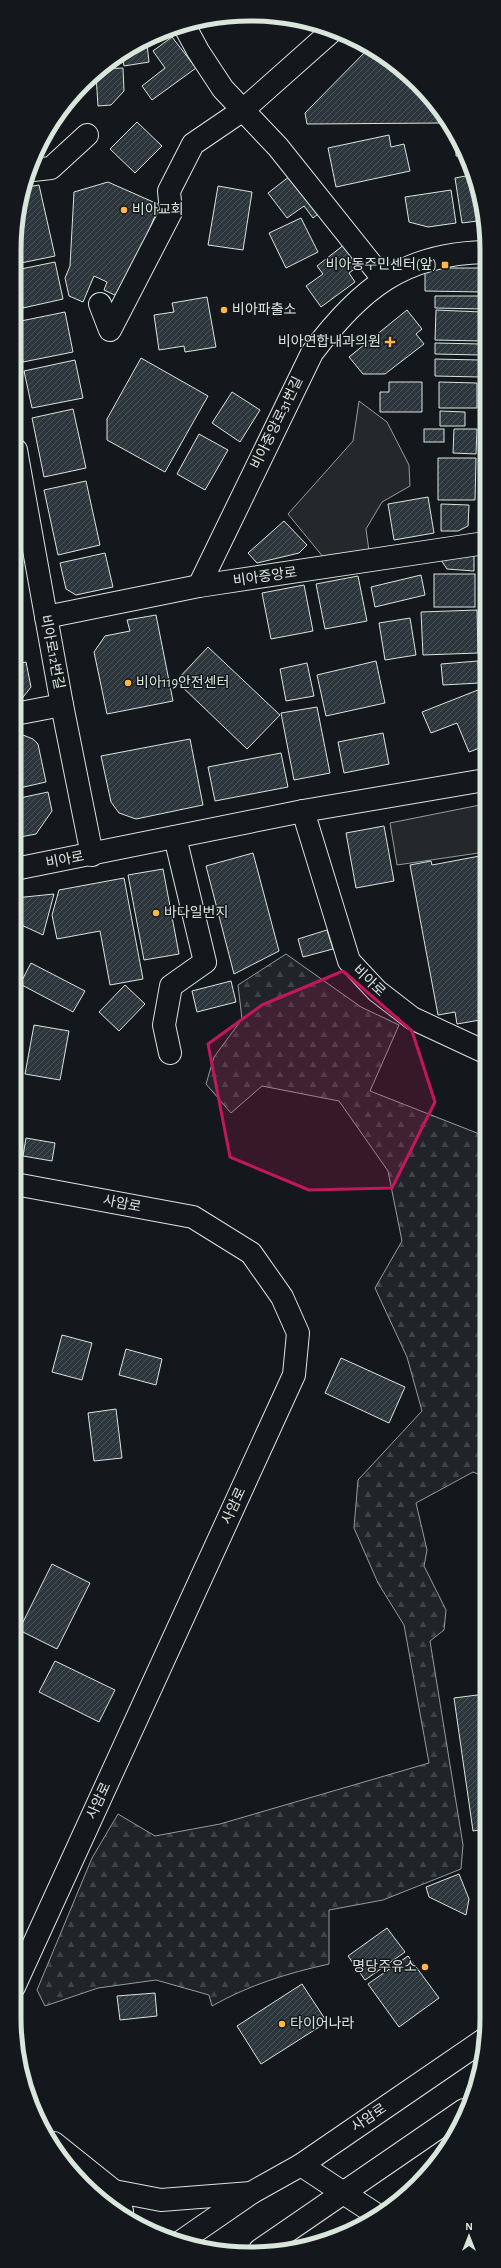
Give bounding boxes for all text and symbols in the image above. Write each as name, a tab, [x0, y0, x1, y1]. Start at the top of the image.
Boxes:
place label: 비아교회	[132, 202, 184, 217]
marker: 비아교회	[119, 205, 129, 215]
place label: 비아동주민센터(앞)	[326, 257, 437, 272]
marker: 비아동주민센터(앞)	[440, 260, 450, 270]
place label: 비아파출소	[232, 302, 297, 317]
marker: 비아파출소	[219, 305, 229, 315]
place label: 비아연합내과의원	[278, 334, 381, 349]
marker: 비아연합내과의원	[384, 336, 396, 348]
street label: 비아중앙로31번길	[248, 374, 305, 471]
street label: 비아중앙로	[232, 565, 298, 588]
street label: 비아로12번길	[38, 613, 67, 690]
place label: 비아119안전센터	[136, 675, 230, 690]
marker: 비아119안전센터	[123, 678, 133, 688]
street label: 비아로	[45, 848, 85, 871]
place label: 바다일번지	[164, 905, 228, 920]
marker: 바다일번지	[151, 908, 161, 918]
street label: 비아로	[350, 962, 389, 1000]
street label: 사암로	[102, 1192, 143, 1215]
street label: 사암로	[219, 1485, 249, 1526]
street label: 사암로	[84, 1780, 114, 1821]
place label: 명당주유소	[353, 1959, 417, 1974]
marker: 명당주유소	[420, 1962, 430, 1972]
place label: 타이어나라	[290, 2016, 355, 2031]
marker: 타이어나라	[277, 2019, 287, 2029]
street label: 사암로	[349, 2100, 389, 2135]
north arrow	[449, 2216, 489, 2256]
text: N	[465, 2221, 473, 2232]

